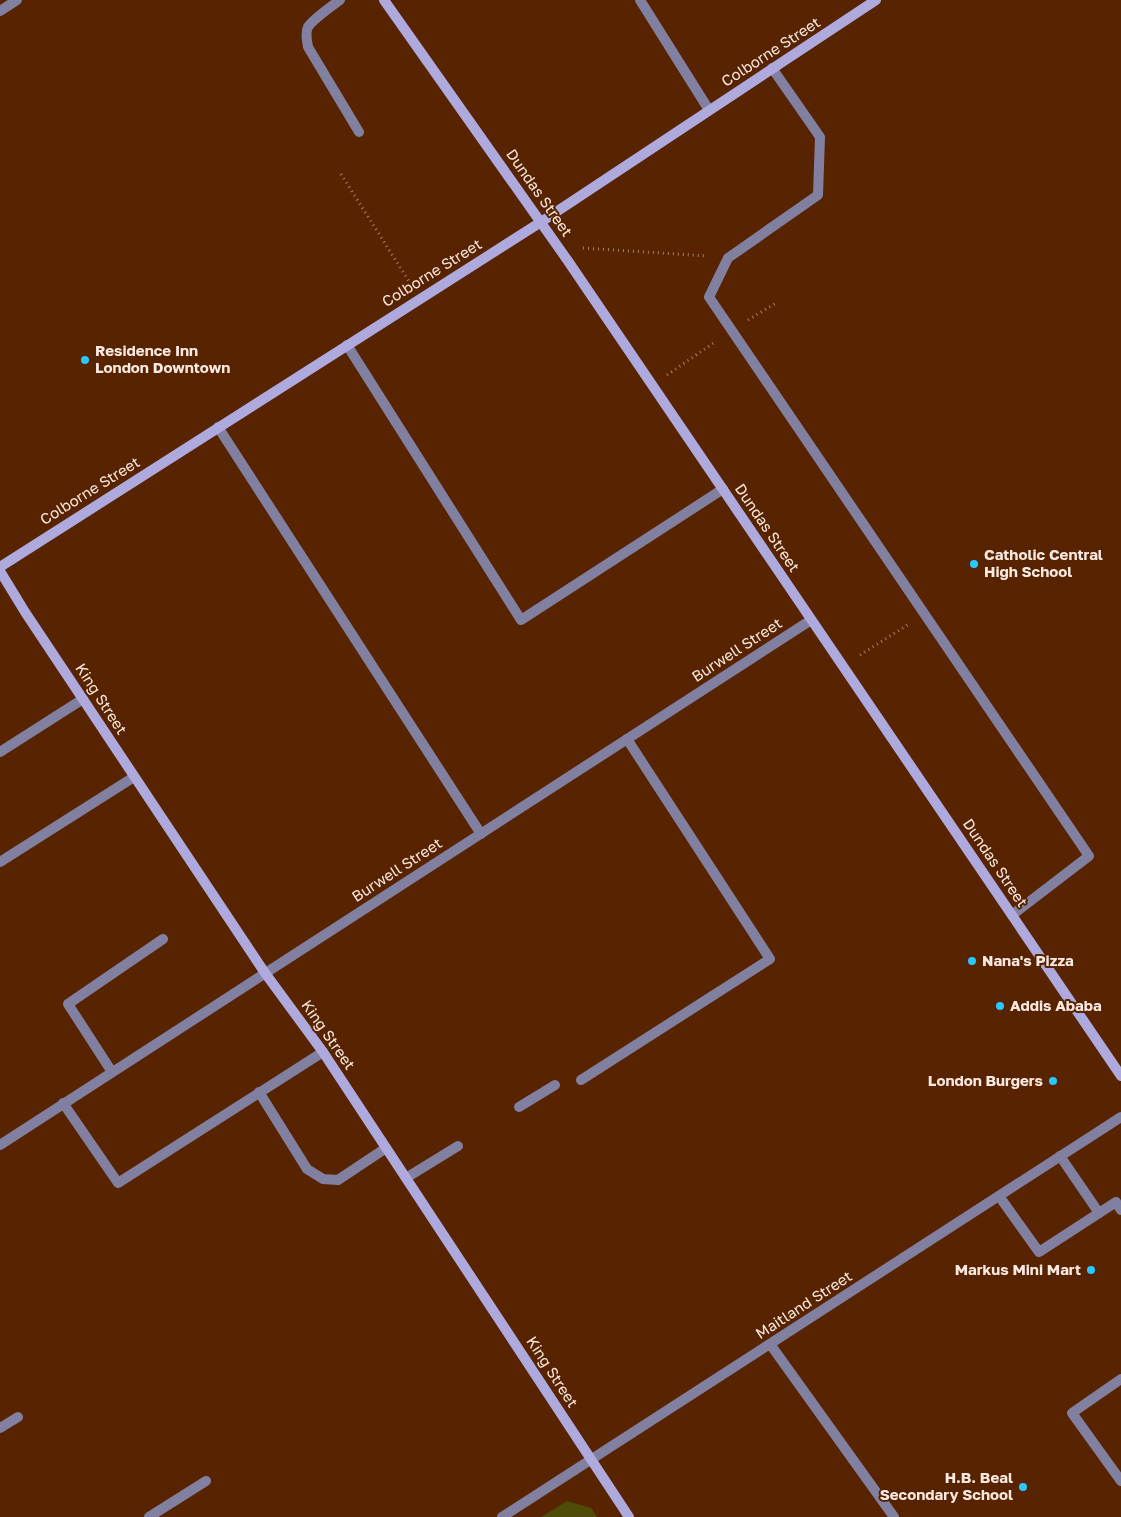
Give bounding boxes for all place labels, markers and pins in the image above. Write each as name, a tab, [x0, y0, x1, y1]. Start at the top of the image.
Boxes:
place label: Residence Inn London Downtown	[95, 341, 230, 376]
marker: Residence Inn London Downtown	[79, 354, 91, 366]
place label: Catholic Central High School	[984, 545, 1103, 580]
marker: Catholic Central High School	[968, 558, 980, 570]
place label: Nana's Pizza	[982, 951, 1074, 969]
marker: Nana's Pizza	[966, 955, 978, 967]
place label: Addis Ababa	[1010, 996, 1102, 1014]
marker: Addis Ababa	[994, 1000, 1006, 1012]
place label: London Burgers	[928, 1071, 1043, 1089]
marker: London Burgers	[1047, 1075, 1059, 1087]
place label: Markus Mini Mart	[955, 1260, 1081, 1278]
marker: Markus Mini Mart	[1085, 1264, 1097, 1276]
place label: H.B. Beal Secondary School	[880, 1468, 1013, 1503]
marker: H.B. Beal Secondary School	[1017, 1481, 1029, 1493]

